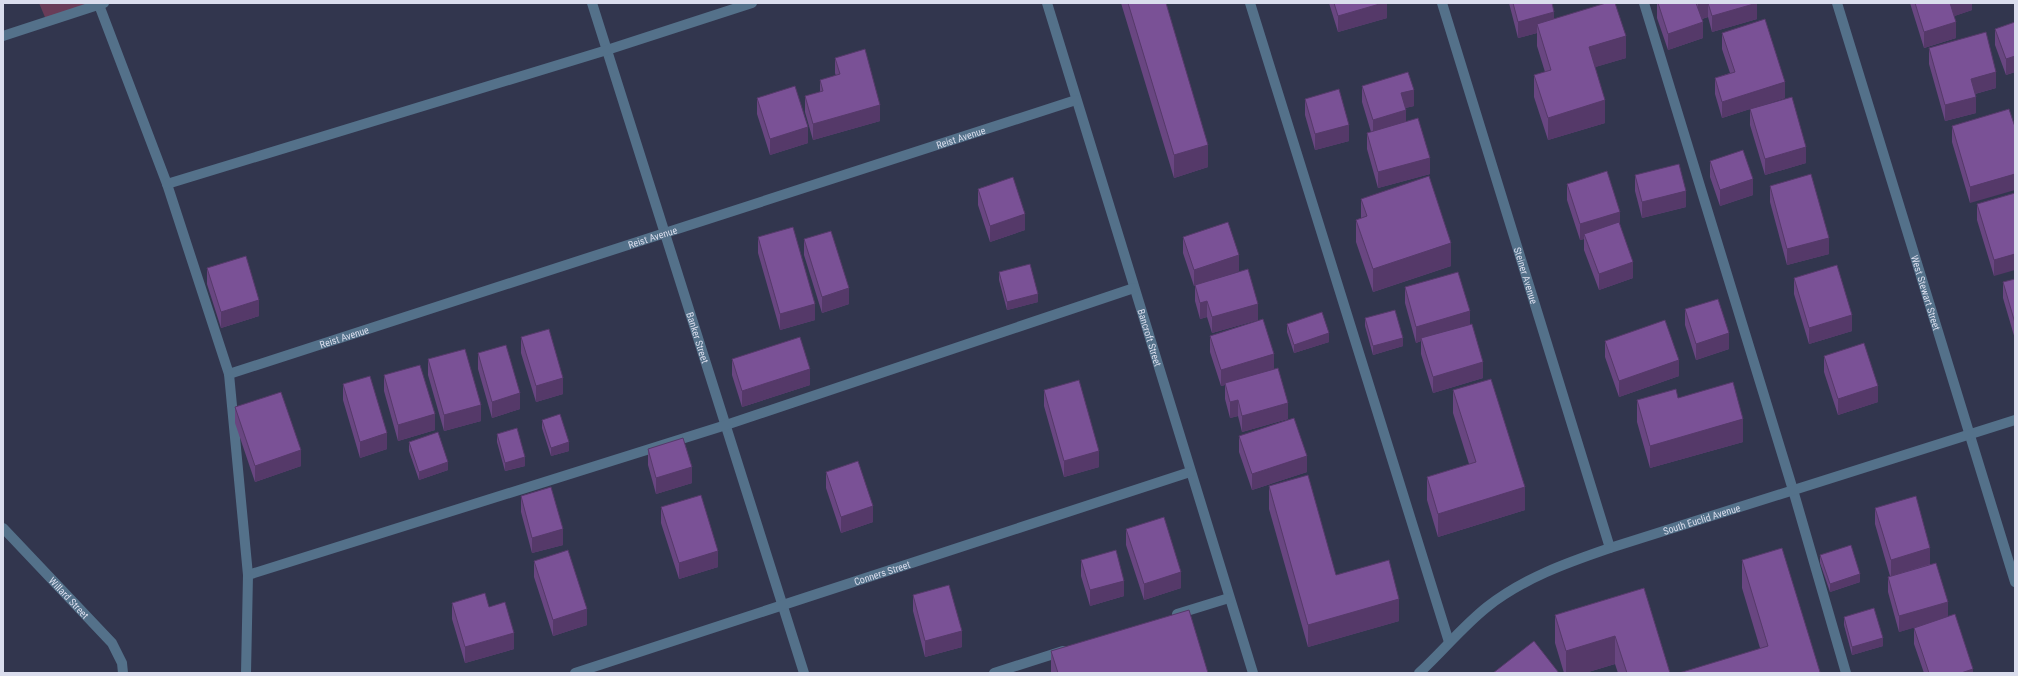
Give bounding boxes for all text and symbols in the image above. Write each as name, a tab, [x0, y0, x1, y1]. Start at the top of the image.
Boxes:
street label: Reist Avenue	[935, 124, 987, 150]
street label: Reist Avenue	[626, 224, 679, 250]
street label: Steiner Avenue	[1512, 246, 1540, 305]
street label: West Stewart Street	[1909, 254, 1943, 332]
street label: Bancroft Street	[1136, 307, 1164, 368]
street label: Banker Street	[685, 311, 711, 365]
street label: Reist Avenue	[318, 324, 370, 350]
street label: South Euclid Avenue	[1662, 502, 1742, 536]
street label: Conners Street	[853, 558, 912, 587]
street label: Willard Street	[47, 575, 91, 621]

